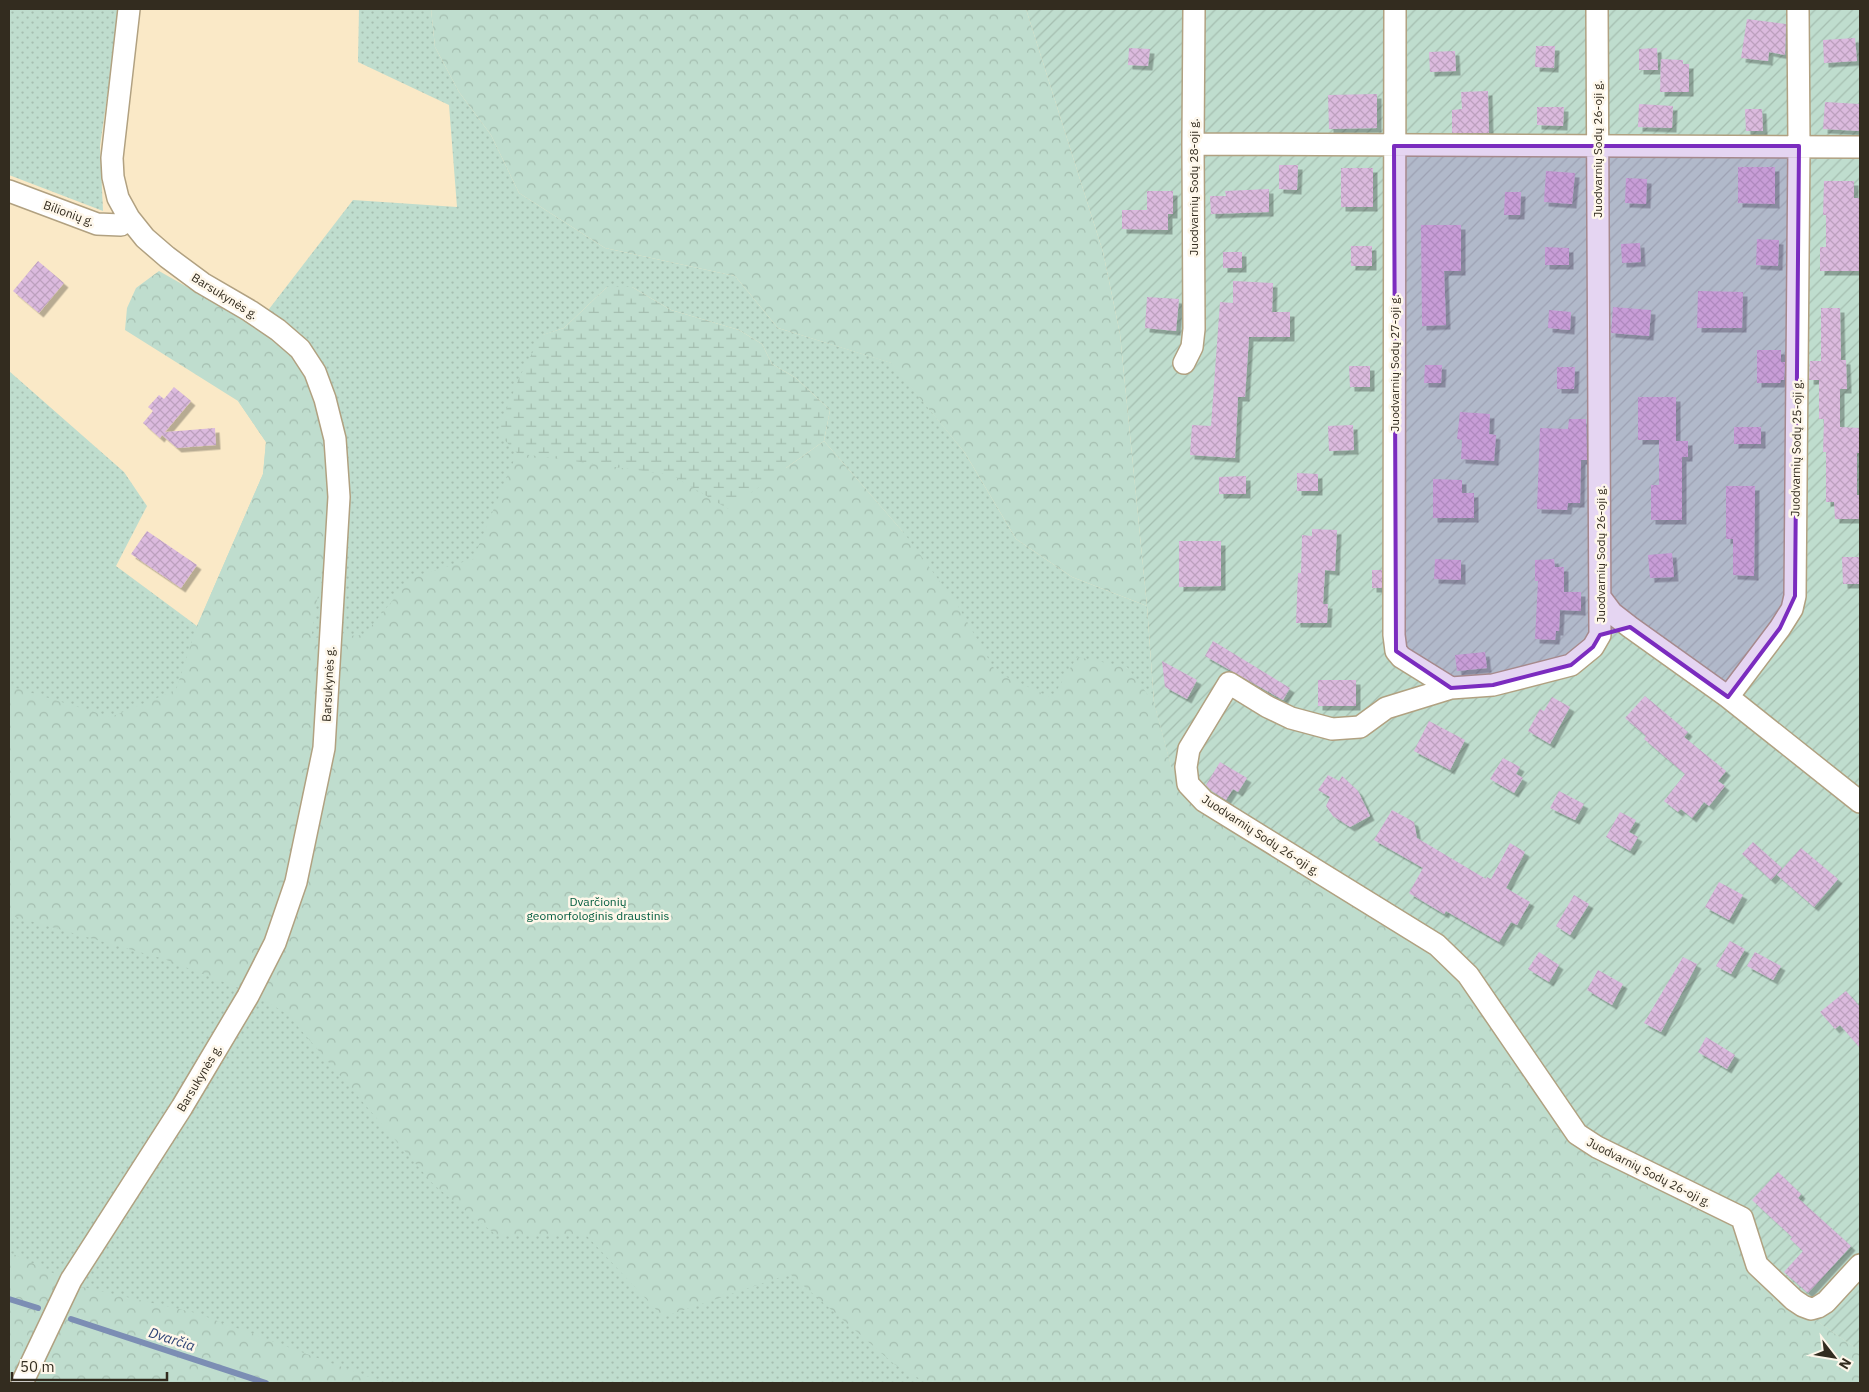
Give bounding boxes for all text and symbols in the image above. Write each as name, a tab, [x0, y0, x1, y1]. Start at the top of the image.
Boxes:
street label: Juodvarnių Sodų 26-oji g.	[1590, 80, 1605, 218]
street label: Juodvarnių Sodų 28-oji g.	[1186, 118, 1201, 256]
street label: Bilionių g.	[42, 197, 96, 229]
street label: Barsukynės g.	[189, 270, 261, 322]
street label: Juodvarnių Sodų 27-oji g.	[1387, 294, 1402, 432]
street label: Juodvarnių Sodų 25-oji g.	[1787, 379, 1805, 517]
street label: Juodvarnių Sodų 26-oji g.	[1593, 485, 1608, 623]
street label: Barsukynės g.	[319, 646, 337, 722]
street label: Juodvarnių Sodų 26-oji g.	[1199, 791, 1323, 879]
park label: Dvarčionių geomorfologinis draustinis	[527, 894, 670, 923]
street label: Barsukynės g.	[173, 1042, 225, 1114]
street label: Juodvarnių Sodų 26-oji g.	[1584, 1134, 1714, 1210]
water label: Dvarčia	[147, 1323, 197, 1355]
north arrow	[1809, 1332, 1859, 1382]
scale bar	[12, 1350, 168, 1382]
text: N	[1835, 1355, 1855, 1373]
text: 50 m	[20, 1357, 55, 1376]

